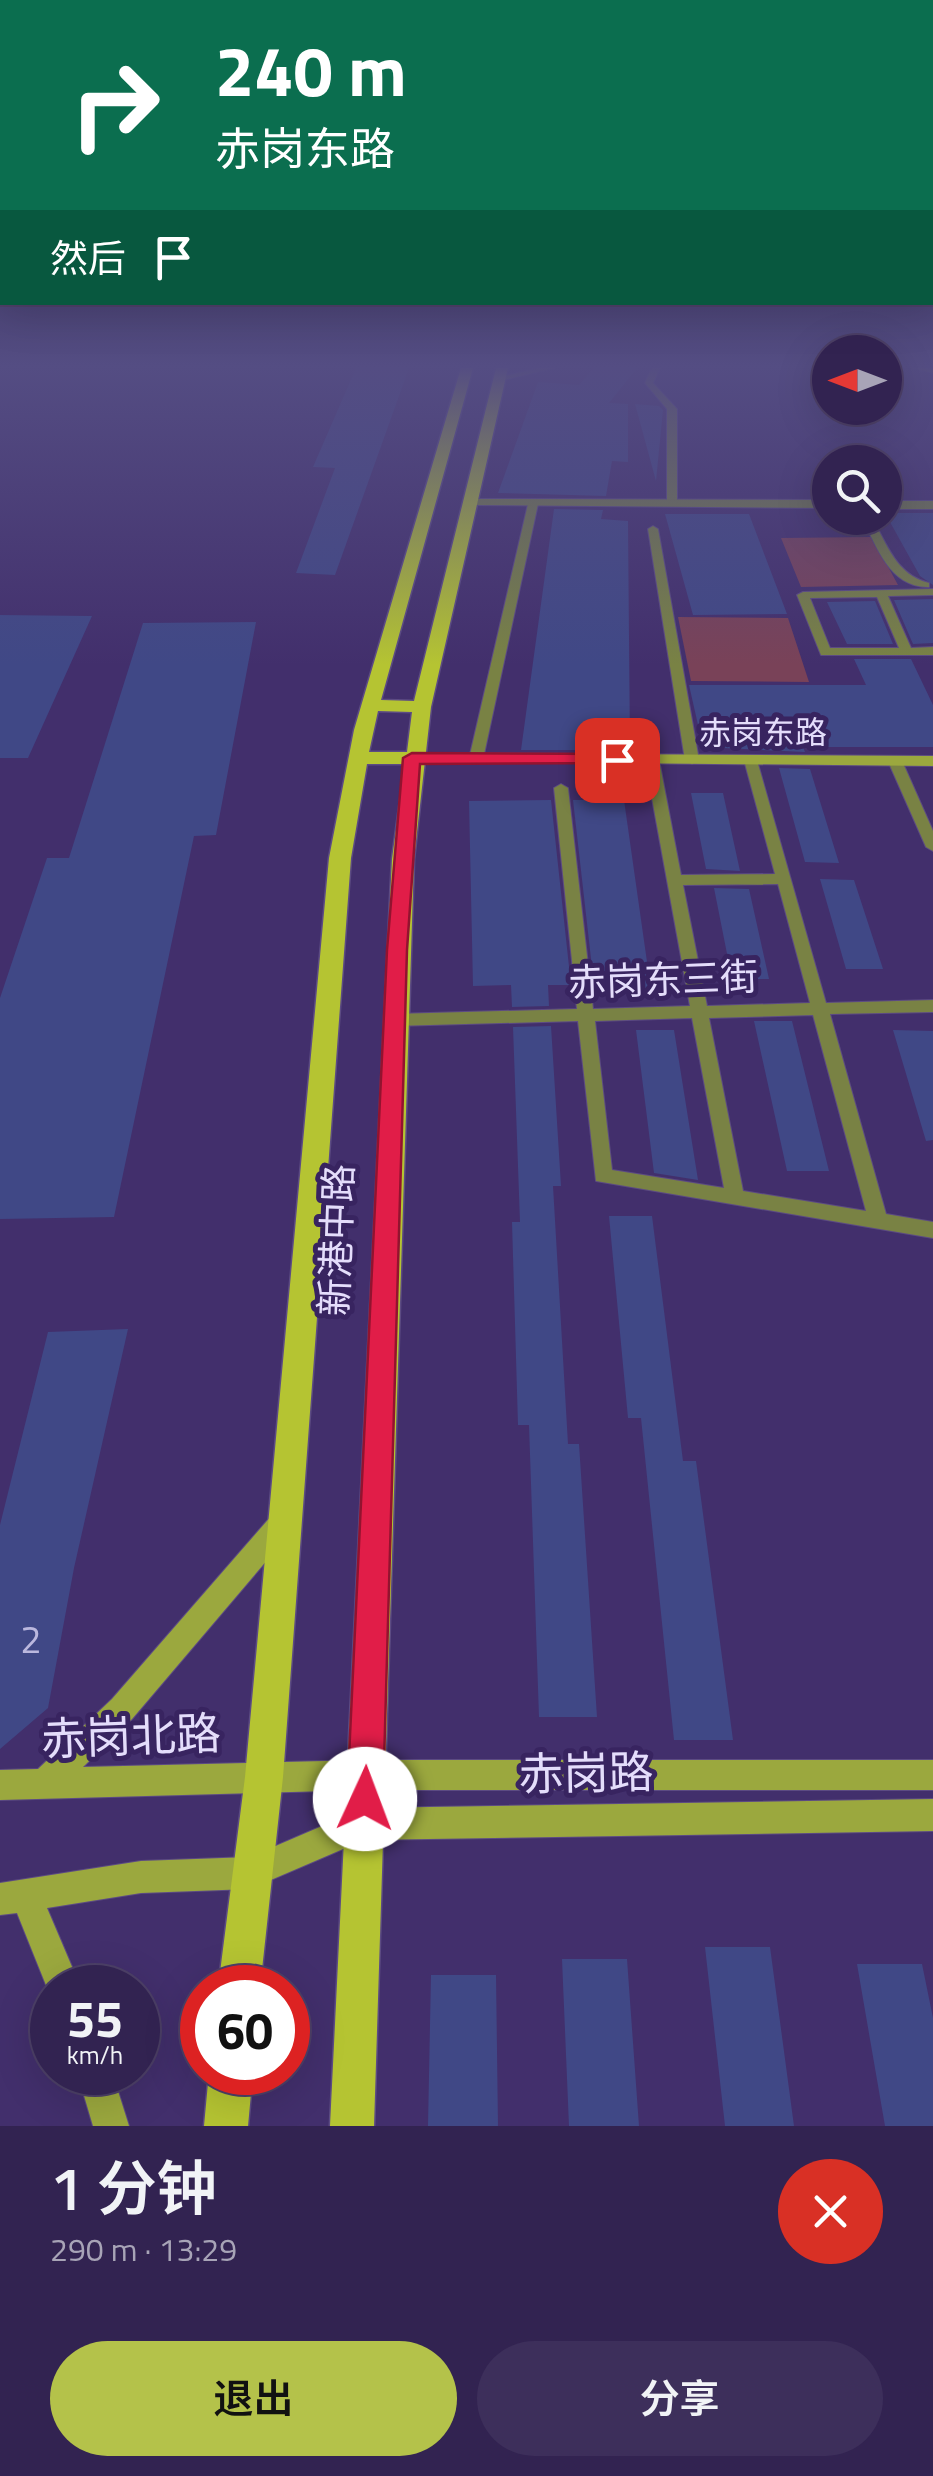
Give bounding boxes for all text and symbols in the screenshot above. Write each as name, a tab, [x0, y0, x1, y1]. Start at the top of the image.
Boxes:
text: 240 m	[215, 17, 407, 123]
icon: right	[50, 40, 180, 170]
text: 赤岗东路	[215, 114, 395, 182]
text: 然后	[50, 229, 126, 287]
icon: arrive	[146, 230, 201, 285]
north arrow	[812, 335, 902, 425]
map controls	[812, 335, 902, 535]
button: search	[812, 445, 902, 535]
street label: 赤岗东路	[699, 708, 827, 756]
pin	[575, 718, 660, 803]
icon: arrive	[590, 733, 645, 788]
street label: 赤岗东三街	[567, 947, 759, 1011]
street label: 新港中路	[304, 1163, 368, 1317]
house number: 2	[20, 1610, 42, 1668]
street label: 赤岗北路	[40, 1698, 222, 1772]
street label: 赤岗路	[518, 1737, 654, 1807]
position arrow	[313, 1747, 417, 1851]
speed limit sign: 60	[180, 1965, 310, 2095]
text: 55	[67, 1980, 123, 2056]
text: km/h	[67, 2036, 123, 2074]
text: 1 分钟	[50, 2142, 217, 2233]
button: close	[778, 2159, 883, 2264]
text: 290 m · 13:29	[50, 2225, 237, 2273]
button: 退出	[50, 2341, 457, 2456]
button: 分享	[477, 2341, 883, 2456]

